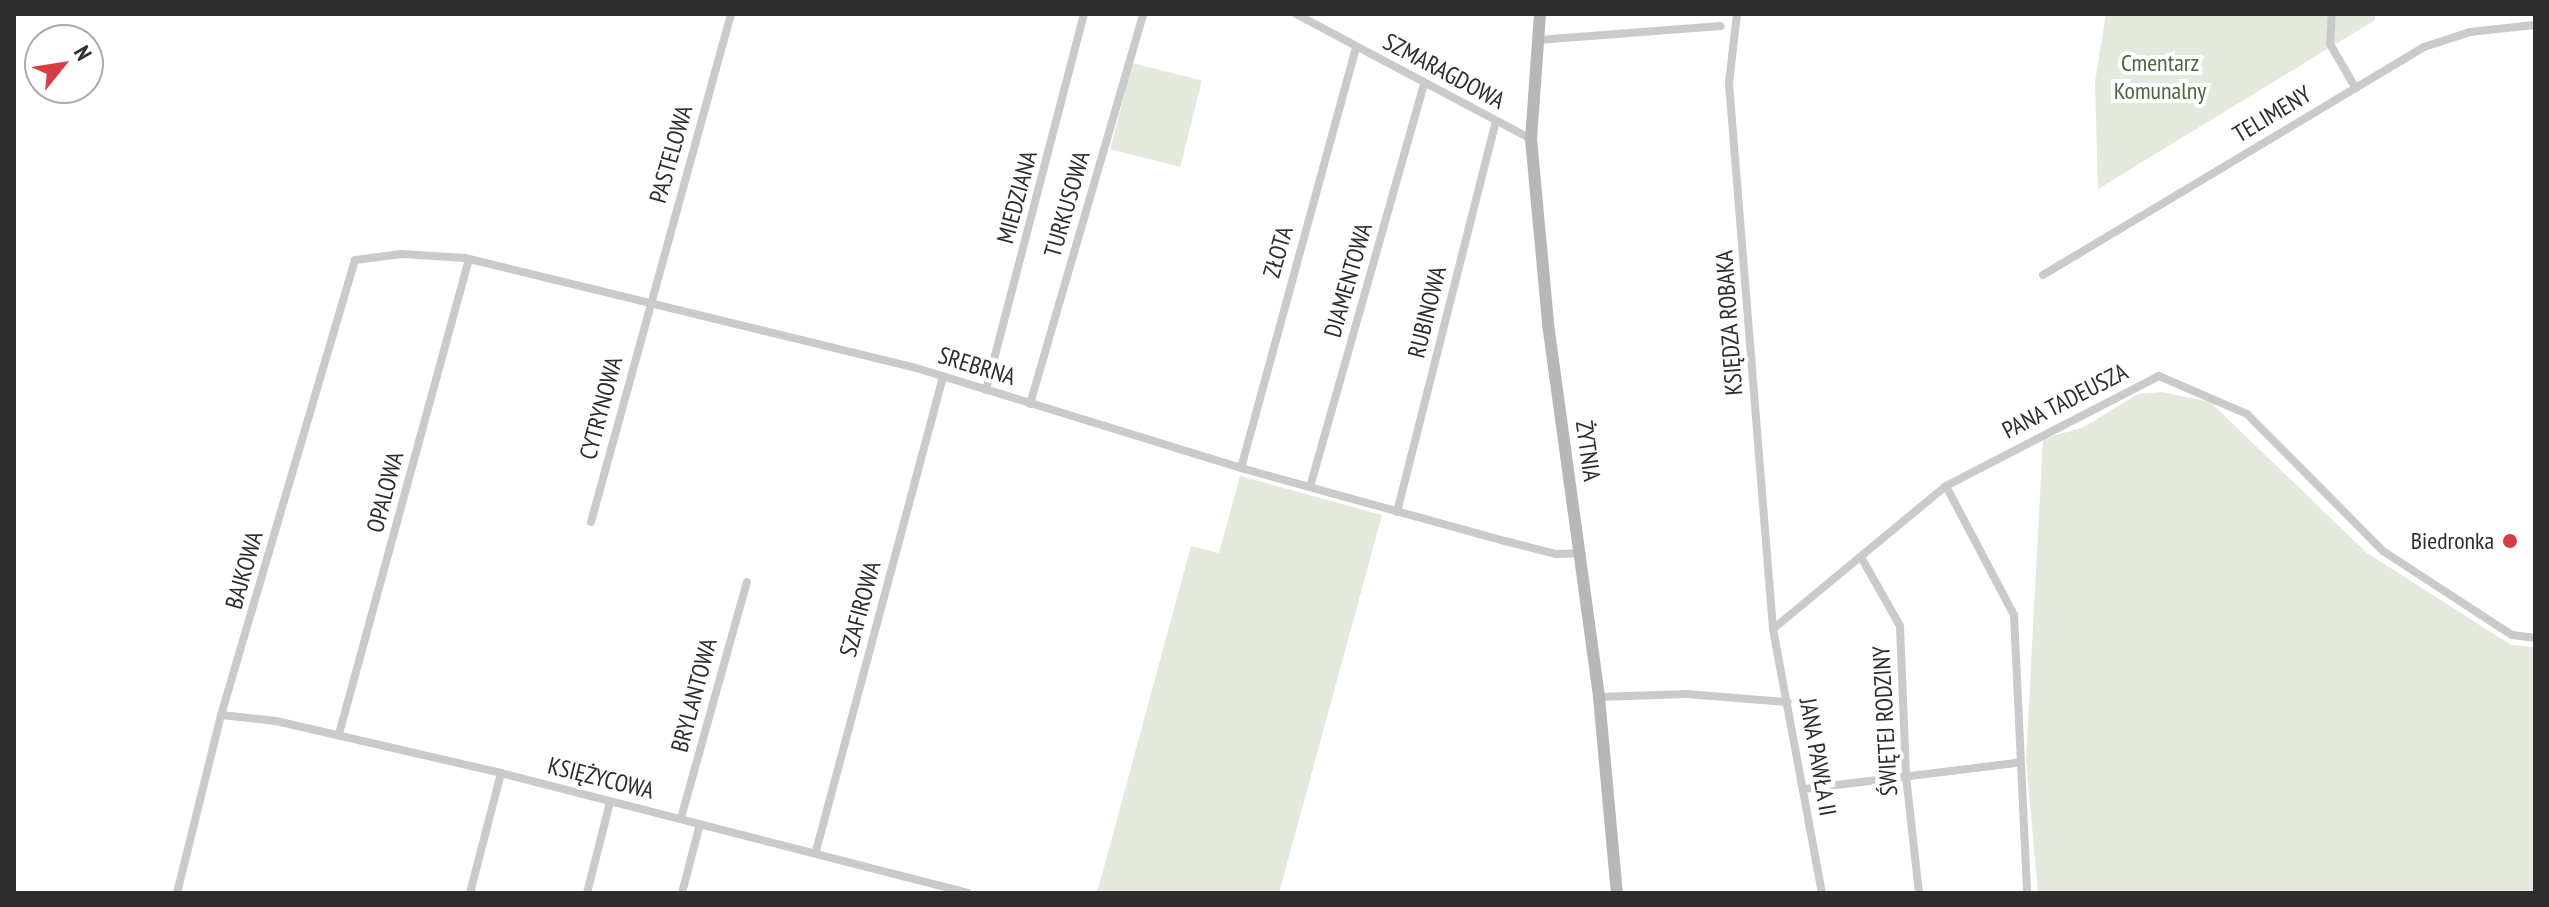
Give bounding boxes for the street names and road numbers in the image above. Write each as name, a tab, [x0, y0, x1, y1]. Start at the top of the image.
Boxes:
street label: SZMARAGDOWA	[1378, 27, 1510, 115]
street label: TELIMENY	[2228, 80, 2316, 148]
street label: PASTELOWA	[643, 102, 699, 206]
street label: MIEDZIANA	[991, 147, 1043, 247]
street label: TURKUSOWA	[1038, 148, 1096, 260]
street label: DIAMENTOWA	[1318, 220, 1378, 340]
street label: ZŁOTA	[1257, 223, 1299, 281]
street label: KSIĘDZA ROBAKA	[1710, 249, 1748, 397]
street label: RUBINOWA	[1402, 263, 1452, 361]
street label: SREBRNA	[935, 341, 1019, 391]
street label: CYTRYNOWA	[573, 353, 629, 463]
street label: PANA TADEUSZA	[1997, 357, 2133, 445]
street label: ŻYTNIA	[1569, 419, 1607, 483]
street label: OPALOWA	[360, 449, 410, 535]
street label: BAJKOWA	[219, 528, 269, 612]
street label: SZAFIROWA	[833, 558, 887, 660]
street label: BRYLANTOWA	[665, 635, 723, 755]
street label: ŚWIĘTEJ RODZINY	[1867, 645, 1903, 797]
street label: JANA PAWŁA II	[1793, 695, 1843, 819]
street label: KSIĘŻYCOWA	[545, 751, 657, 805]

